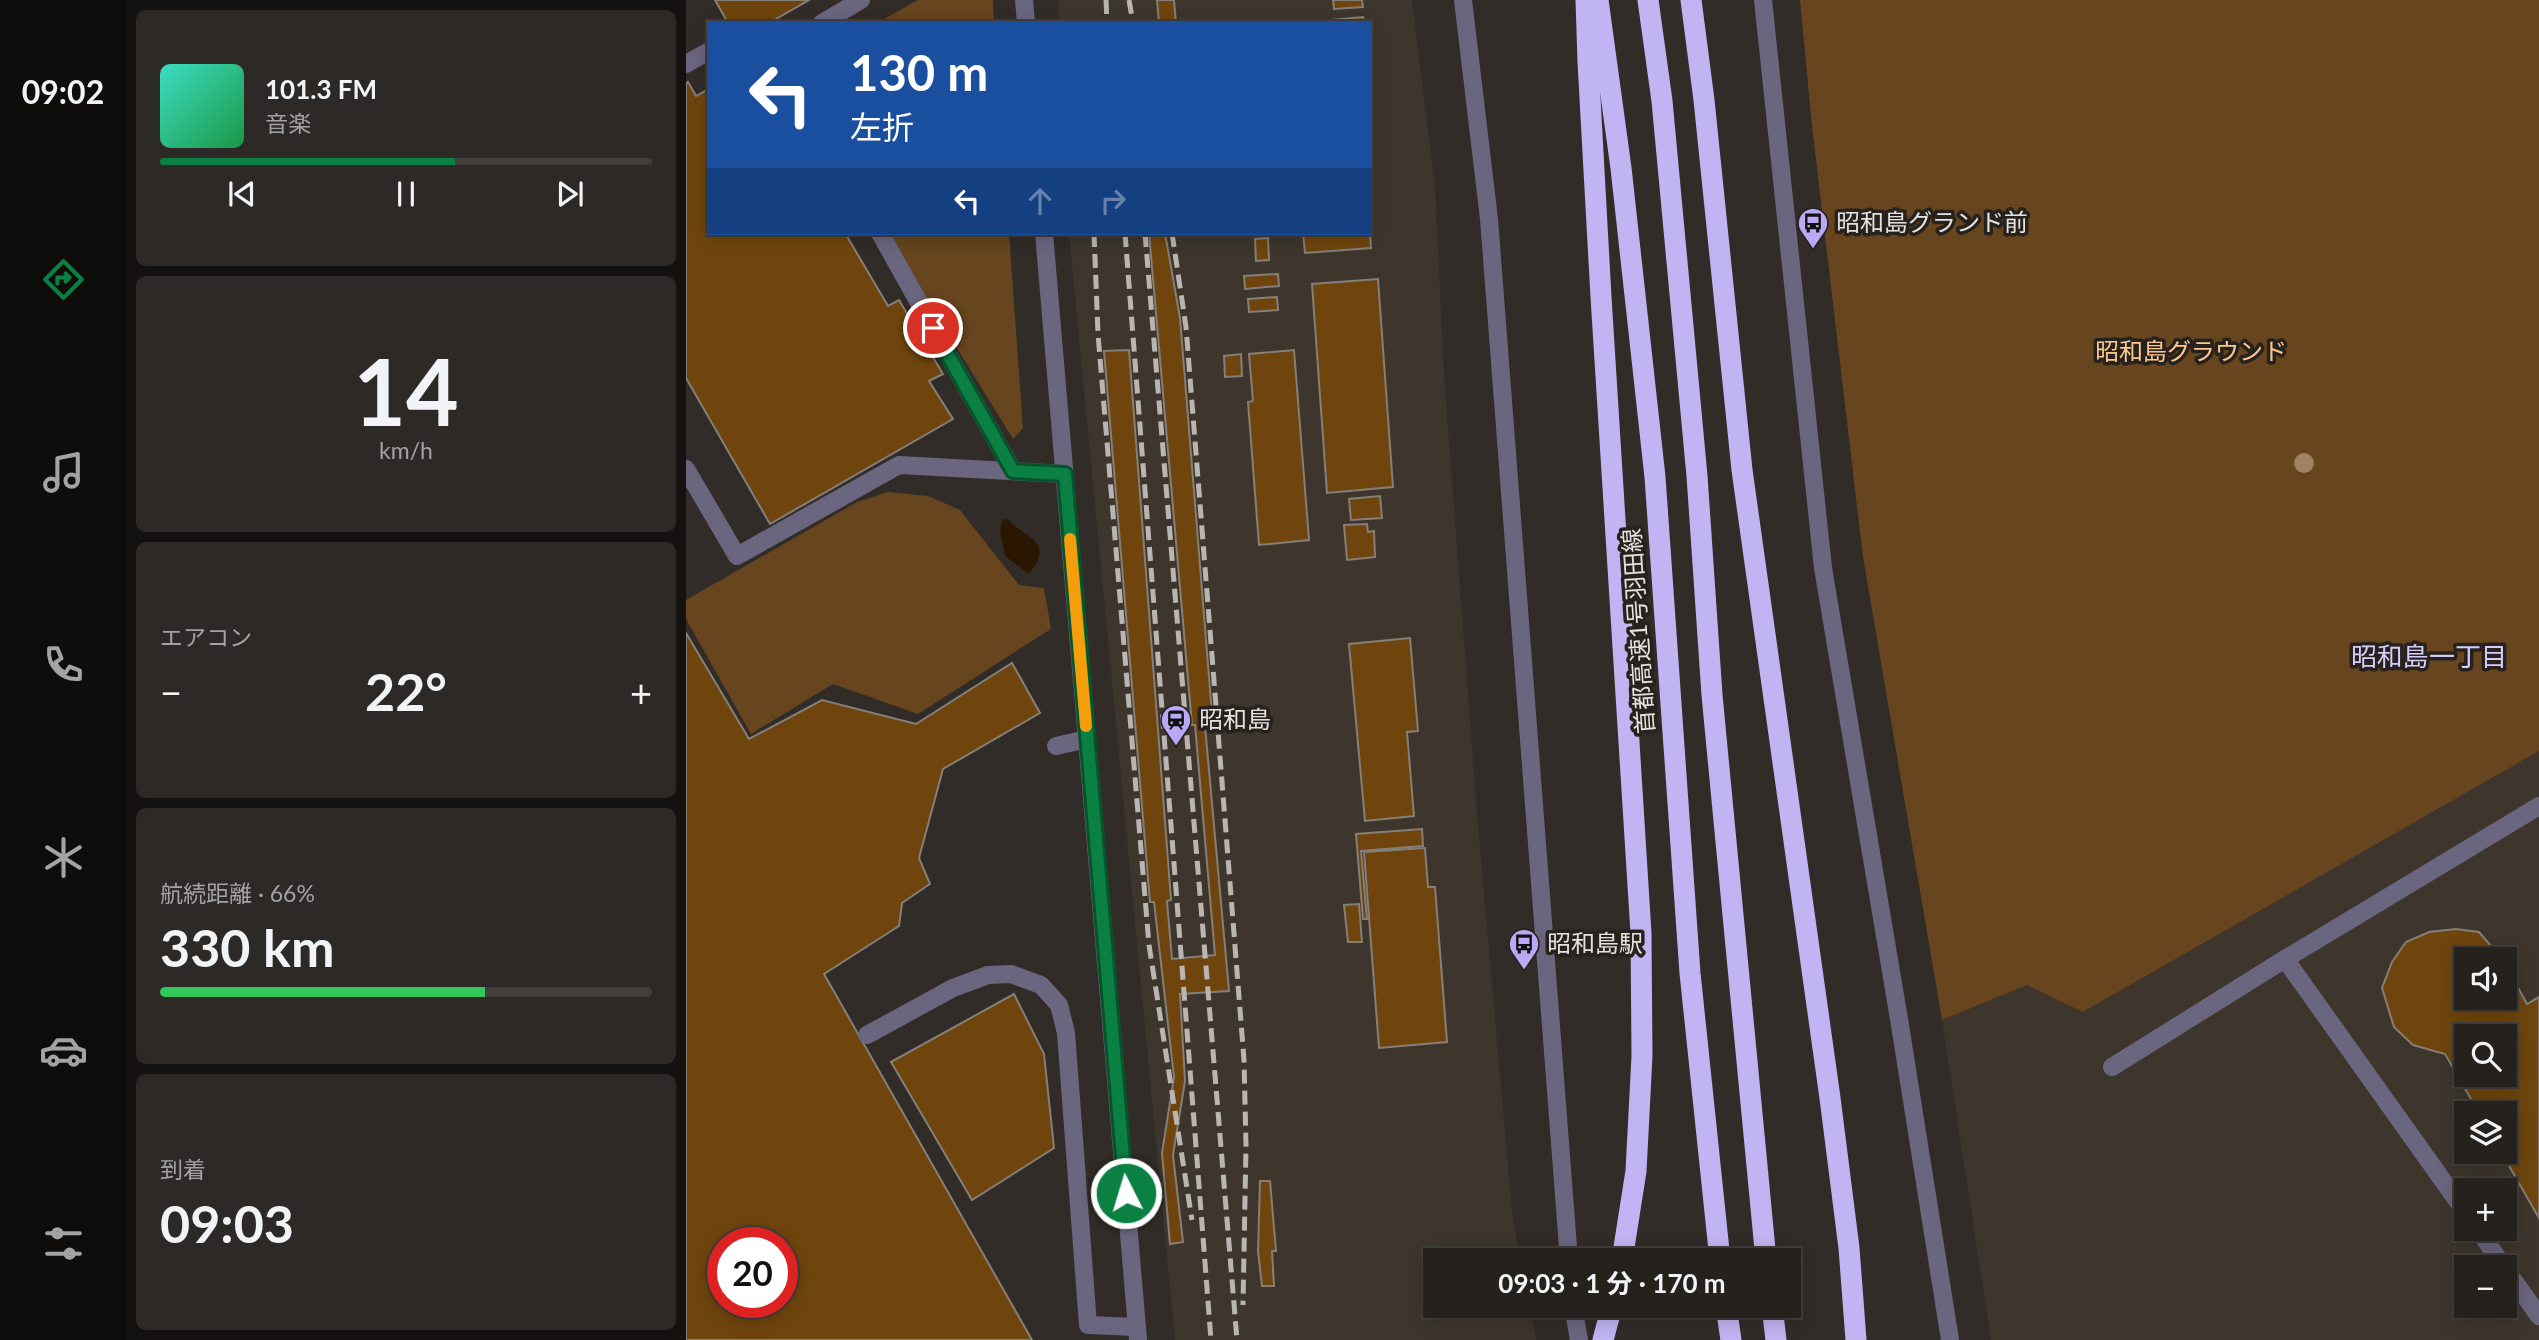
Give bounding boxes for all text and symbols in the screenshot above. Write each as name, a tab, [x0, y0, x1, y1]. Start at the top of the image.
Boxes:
text: 130 m	[850, 43, 988, 101]
icon: left	[735, 49, 826, 140]
text: 09:02	[22, 72, 104, 111]
text: 101.3 FM	[265, 73, 377, 105]
text: 左折	[850, 107, 914, 146]
text: 音楽	[265, 109, 311, 137]
icon: previous	[223, 175, 261, 213]
icon: pause	[387, 175, 425, 213]
icon: next	[551, 175, 589, 213]
icon: left	[948, 182, 986, 220]
icon: ahead	[1021, 182, 1059, 220]
icon: right	[1094, 182, 1132, 220]
bus stop icon: 昭和島グランド前	[1796, 206, 1830, 250]
place label: 昭和島グランド前	[1836, 207, 2028, 236]
icon: directions	[39, 255, 88, 304]
pin	[903, 298, 963, 358]
icon: arrive	[914, 309, 952, 347]
text: 14	[353, 336, 459, 445]
park label: 昭和島グラウンド	[2095, 336, 2287, 365]
text: km/h	[379, 436, 433, 464]
icon: music	[39, 448, 88, 497]
street label: 首都高速1号羽田線	[1616, 527, 1659, 735]
text: エアコン	[160, 623, 252, 651]
icon: phone	[39, 640, 88, 689]
district label: 昭和島一丁目	[2351, 640, 2507, 672]
text: 22°	[365, 660, 447, 722]
text: −	[160, 669, 182, 715]
text: +	[630, 669, 652, 715]
station icon: 昭和島	[1159, 703, 1193, 747]
place label: 昭和島	[1199, 704, 1271, 733]
icon: climate	[39, 833, 88, 882]
text: 航続距離 · 66%	[160, 879, 315, 907]
text: 330 km	[160, 916, 334, 978]
bus stop icon: 昭和島駅	[1507, 927, 1541, 971]
place label: 昭和島駅	[1547, 928, 1643, 957]
map controls	[2454, 947, 2517, 1318]
button: sound	[2454, 947, 2517, 1010]
button: search	[2454, 1024, 2517, 1087]
icon: car	[39, 1026, 88, 1075]
button: layers	[2454, 1101, 2517, 1164]
text: 到着	[160, 1155, 206, 1183]
position arrow	[1089, 1156, 1163, 1230]
button: +	[2454, 1178, 2517, 1241]
text: 09:03	[160, 1192, 294, 1254]
icon: filters	[39, 1219, 88, 1268]
speed limit sign: 20	[707, 1227, 798, 1318]
button: −	[2454, 1255, 2517, 1318]
text: 09:03 · 1 分 · 170 m	[1498, 1267, 1726, 1299]

